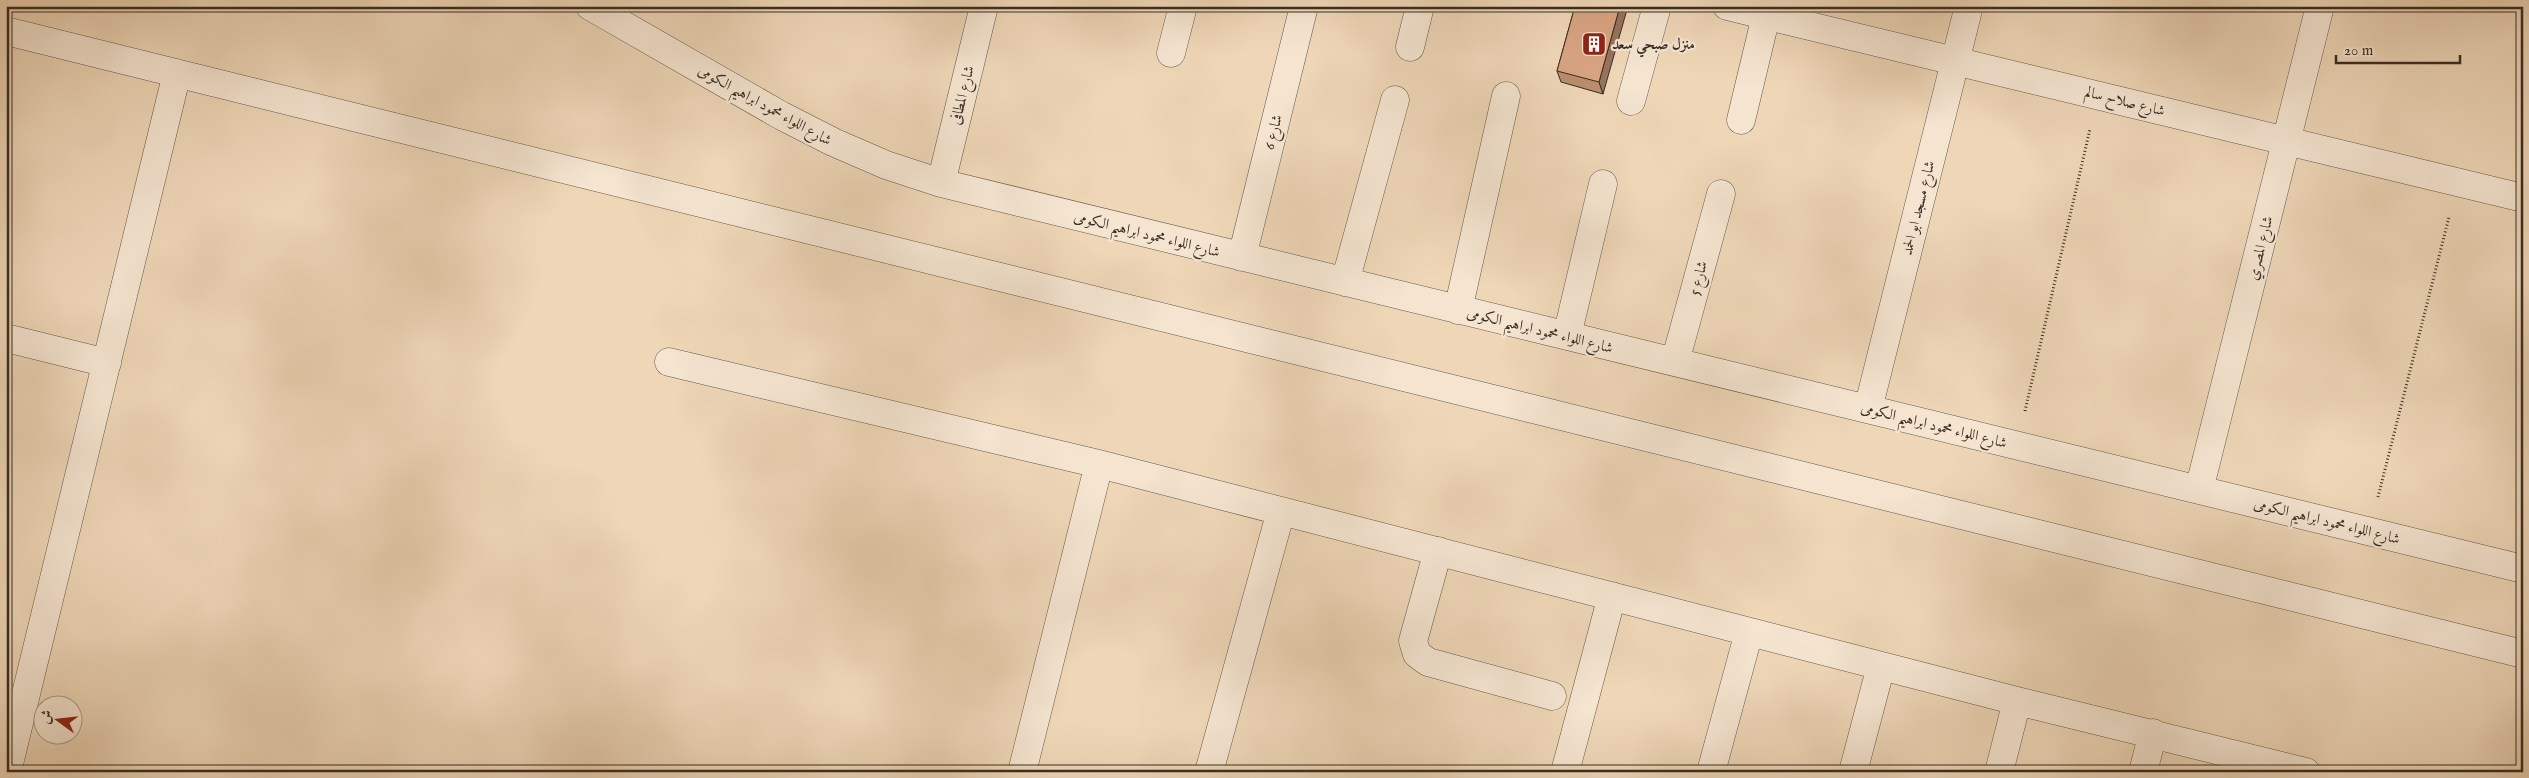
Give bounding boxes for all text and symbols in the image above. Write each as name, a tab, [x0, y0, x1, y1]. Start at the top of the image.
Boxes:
building icon: منزل صبحي سعد	[1581, 31, 1607, 57]
scale bar	[2336, 32, 2460, 64]
place label: منزل صبحي سعد	[1612, 35, 1695, 58]
text: 20 m	[2344, 41, 2374, 60]
street label: شارع اللواء محمود ابراهيم الكومى	[692, 61, 835, 154]
street label: شارع المطافى	[946, 64, 982, 127]
street label: شارع صلاح سالم	[2082, 82, 2167, 124]
street label: شارع 6	[1260, 113, 1290, 152]
street label: شارع مسجد ابو الحمد	[1898, 159, 1942, 258]
street label: شارع اللواء محمود ابراهيم الكومى	[1071, 207, 1222, 267]
street label: شارع المصري	[2243, 214, 2281, 283]
street label: شارع 5	[1685, 259, 1715, 298]
street label: شارع اللواء محمود ابراهيم الكومى	[1464, 303, 1615, 363]
street label: شارع اللواء محمود ابراهيم الكومى	[1858, 398, 2009, 458]
street label: شارع اللواء محمود ابراهيم الكومى	[2251, 494, 2402, 554]
north arrow	[32, 696, 82, 746]
text: ش	[36, 708, 57, 726]

